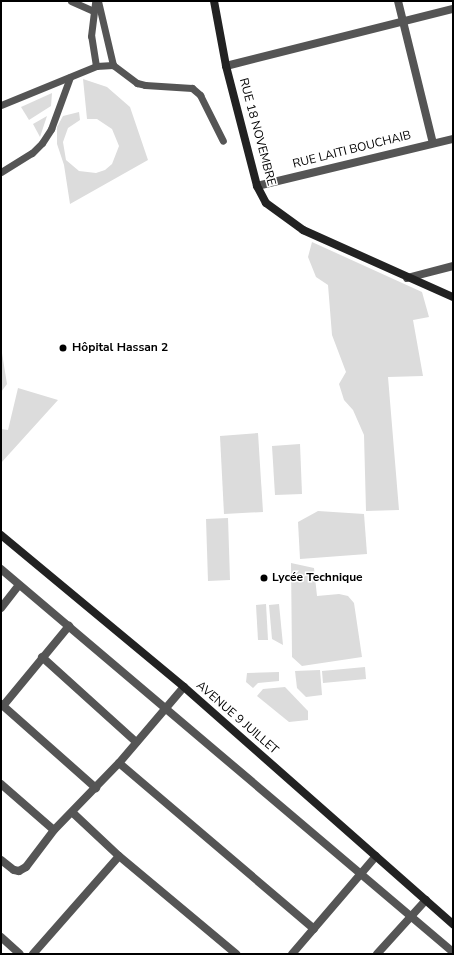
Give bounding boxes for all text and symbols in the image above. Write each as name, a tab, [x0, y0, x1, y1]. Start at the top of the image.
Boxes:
street label: RUE 18 NOVEMBRE	[236, 77, 278, 187]
street label: RUE LAITI BOUCHAIB	[291, 128, 413, 172]
place label: Hôpital Hassan 2	[72, 341, 168, 355]
marker: Hôpital Hassan 2	[57, 342, 69, 354]
place label: Lycée Technique	[272, 571, 363, 585]
marker: Lycée Technique	[259, 573, 269, 583]
street label: AVENUE 9 JUILLET	[193, 678, 281, 758]

